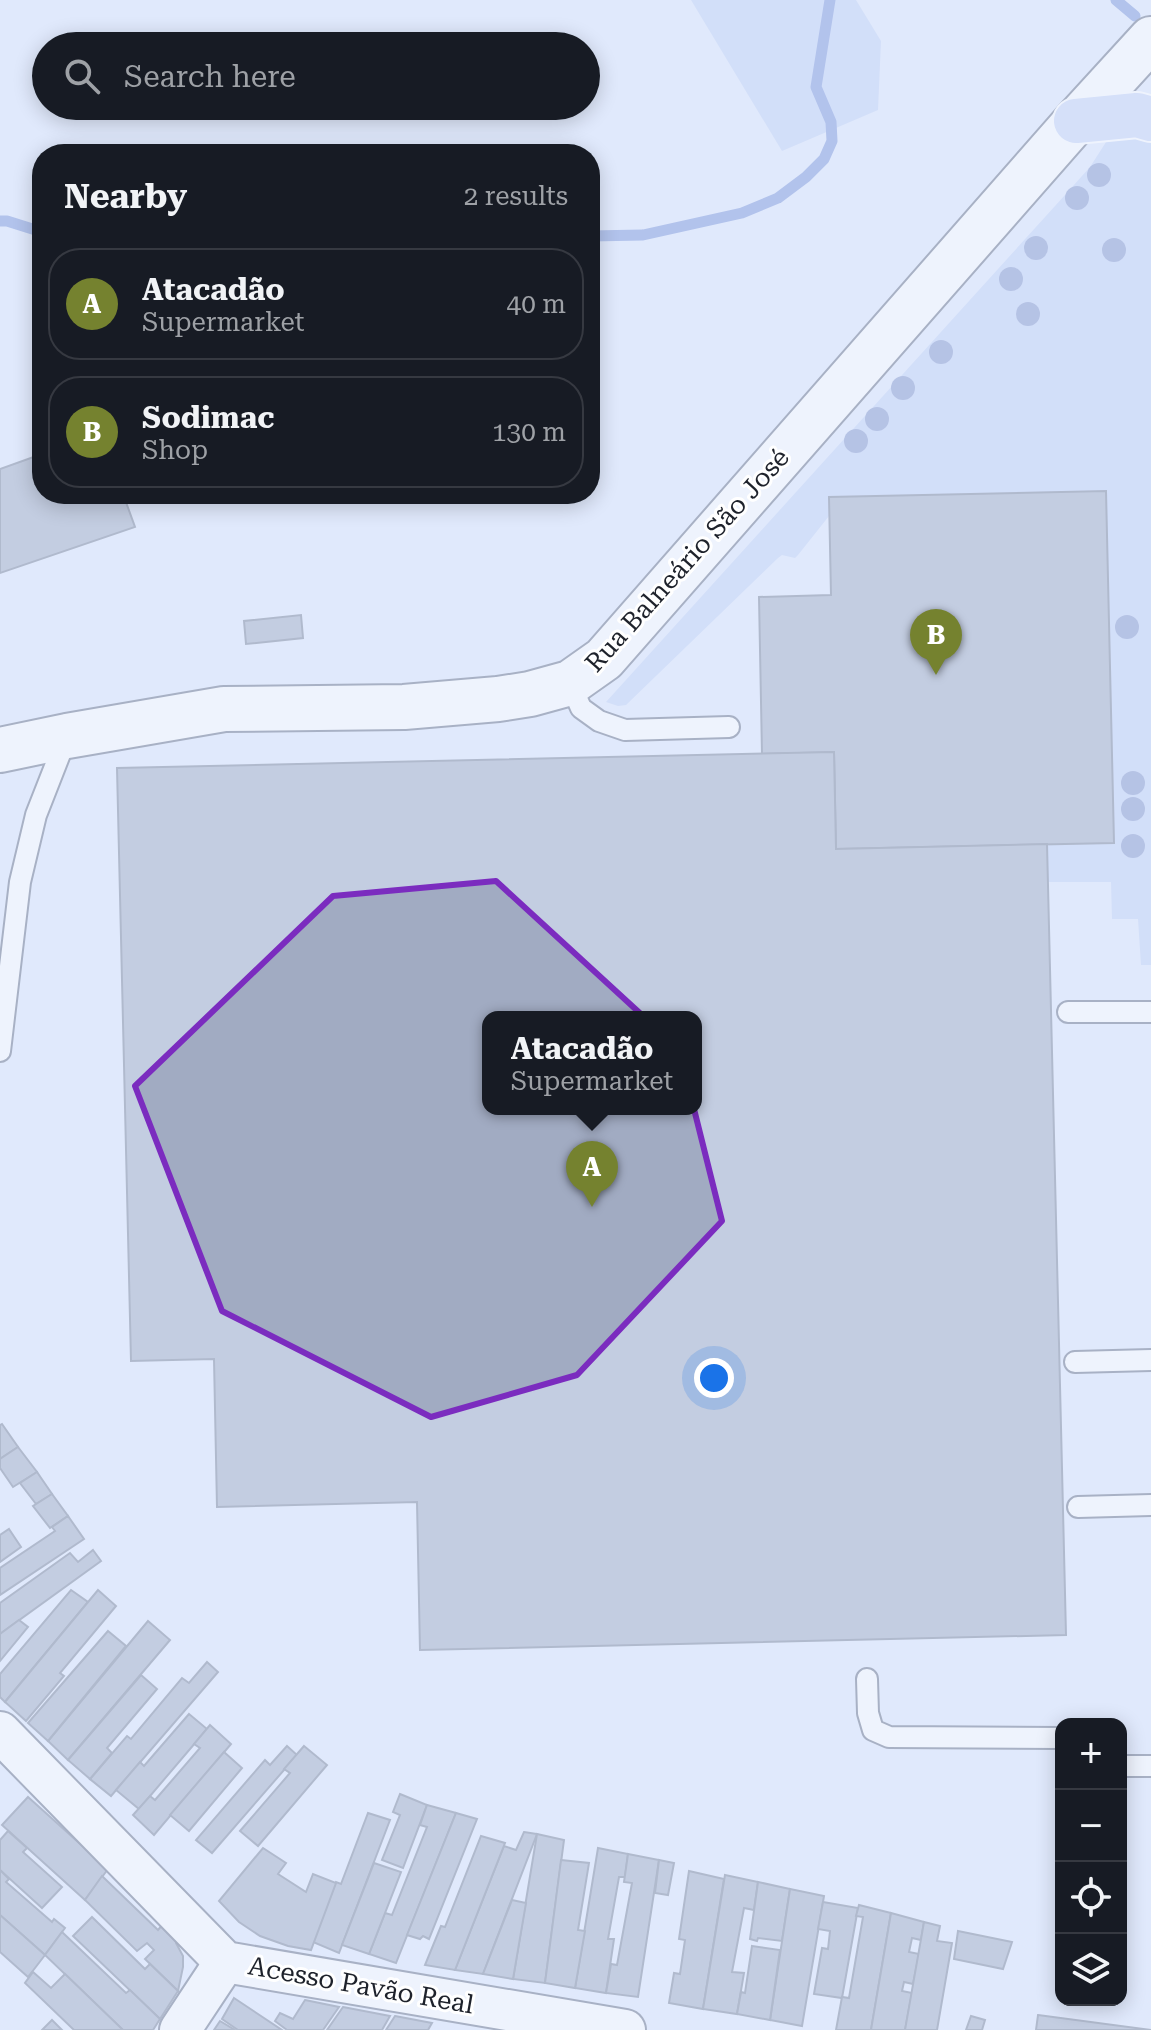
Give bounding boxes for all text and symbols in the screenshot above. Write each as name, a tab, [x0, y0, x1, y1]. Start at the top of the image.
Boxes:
search box	[32, 32, 600, 120]
icon: search	[60, 54, 104, 98]
text: Search here	[124, 59, 296, 94]
text: Nearby	[64, 176, 187, 216]
text: 2 results	[464, 181, 568, 211]
text: Atacadão	[142, 272, 285, 307]
text: A	[83, 289, 101, 319]
text: 40 m	[507, 289, 566, 319]
text: Supermarket	[142, 307, 305, 337]
text: Sodimac	[142, 400, 275, 435]
text: B	[83, 417, 101, 447]
text: 130 m	[492, 417, 566, 447]
text: Shop	[142, 435, 208, 465]
street label: Rua Balneário São José	[579, 442, 795, 678]
pin: B	[910, 609, 962, 675]
popup	[482, 1011, 702, 1115]
text: Atacadão	[511, 1031, 653, 1066]
text: Supermarket	[511, 1066, 673, 1096]
pin: A	[566, 1141, 618, 1207]
your location	[694, 1358, 734, 1398]
map controls	[1055, 1718, 1127, 2006]
button: +	[1055, 1718, 1127, 1790]
button: −	[1055, 1790, 1127, 1862]
button: locate	[1055, 1862, 1127, 1934]
button: layers	[1055, 1934, 1127, 2006]
street label: Acesso Pavão Real	[246, 1950, 476, 2020]

